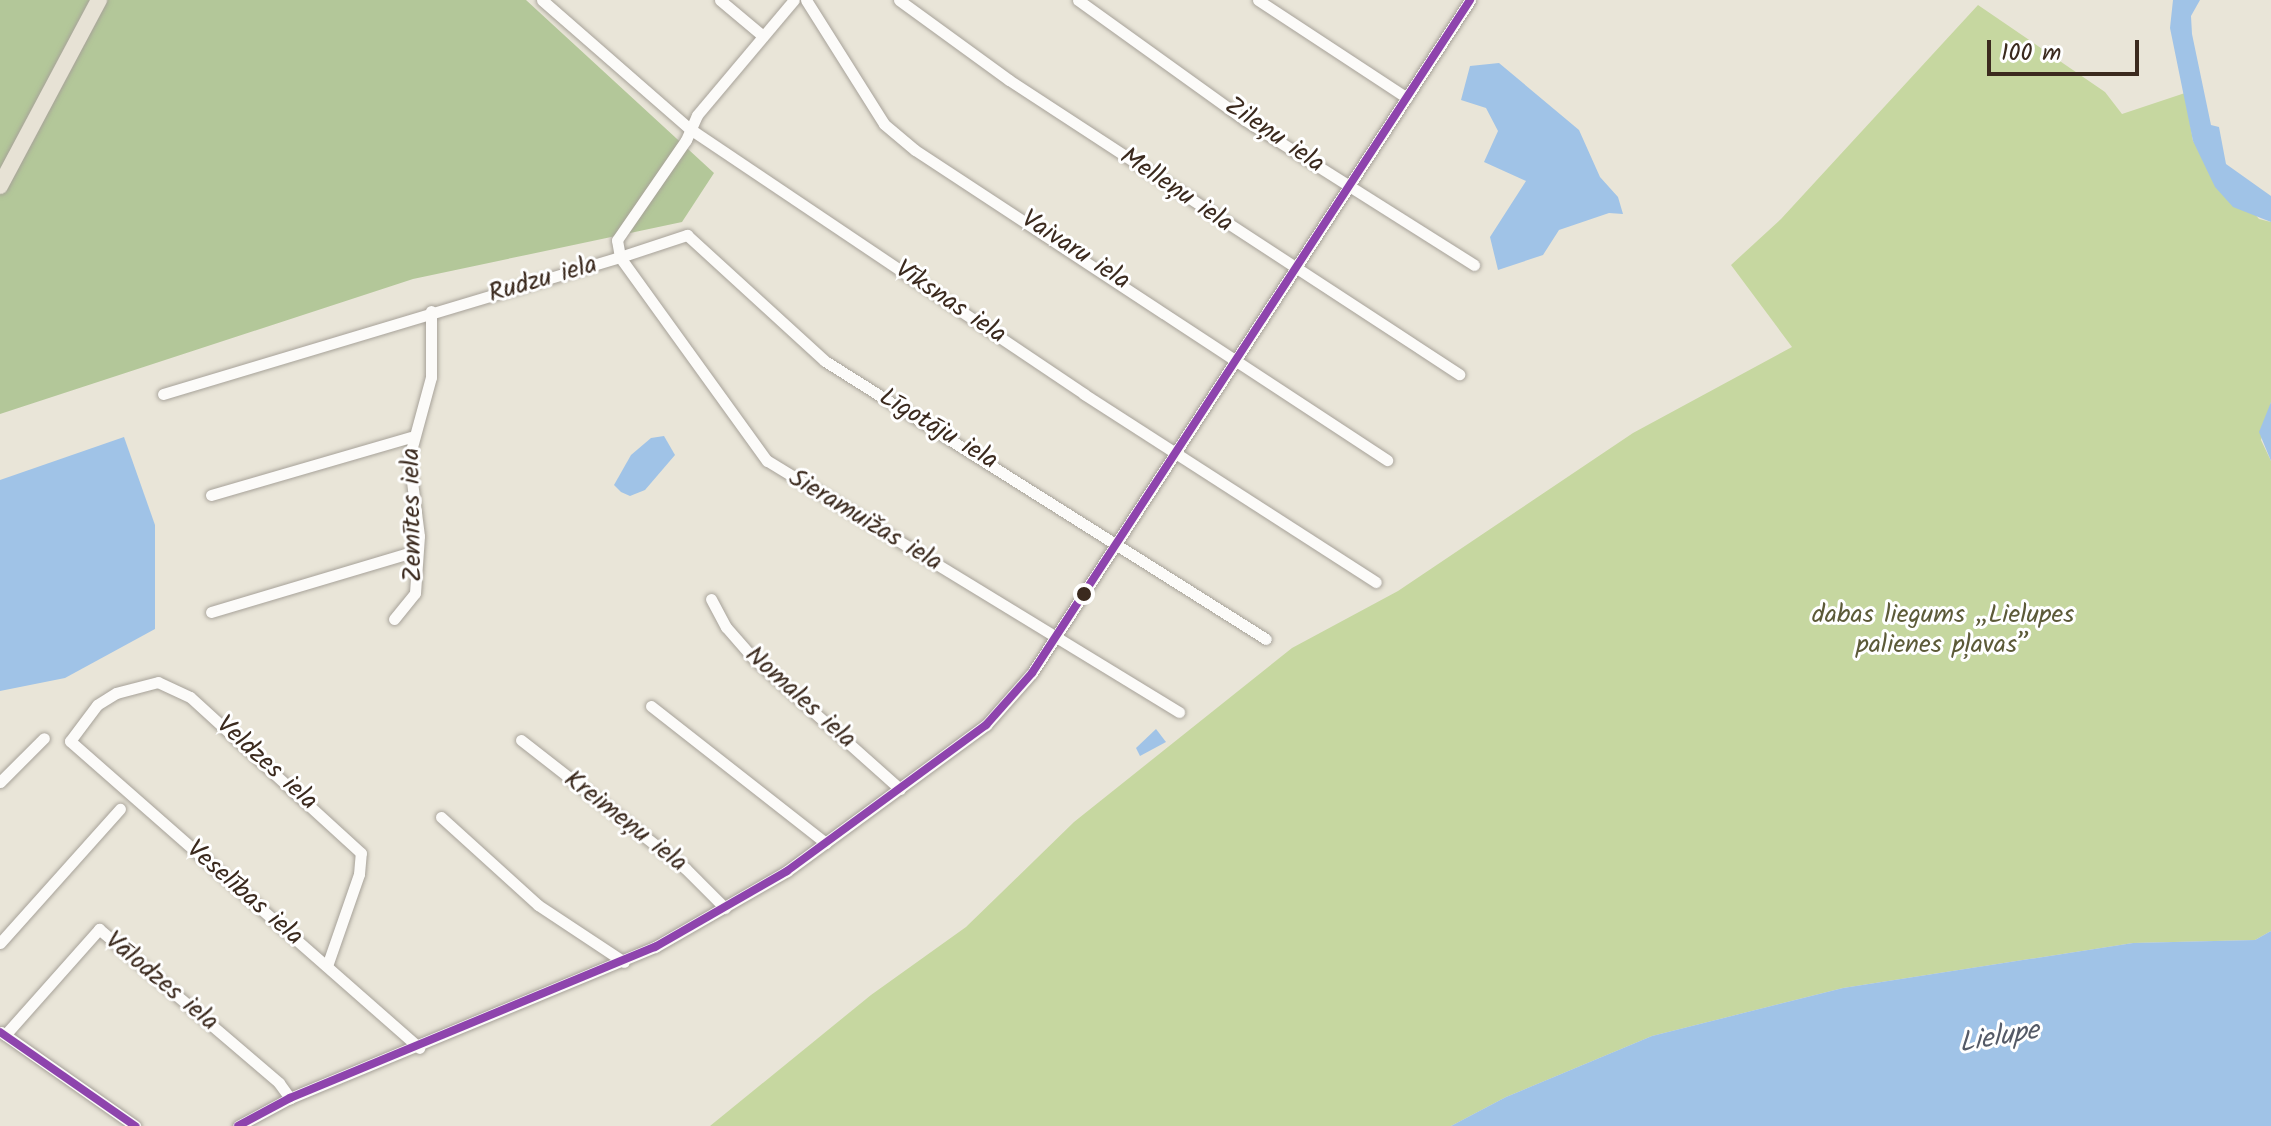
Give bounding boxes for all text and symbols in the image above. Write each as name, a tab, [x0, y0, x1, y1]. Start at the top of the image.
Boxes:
scale bar	[1991, 24, 2143, 74]
text: 100 m	[2001, 34, 2061, 73]
street label: Zileņu iela	[1218, 91, 1330, 181]
street label: Melleņu iela	[1113, 142, 1239, 240]
street label: Vaivaru iela	[1015, 204, 1135, 298]
street label: Rudzu iela	[485, 250, 601, 310]
street label: Vīksnas iela	[889, 254, 1011, 352]
street label: Līgotāju iela	[873, 382, 1003, 478]
street label: Zemītes iela	[396, 448, 430, 582]
street label: Sieramuižas iela	[783, 463, 947, 579]
unlabelled marker	[1076, 586, 1092, 602]
park label: dabas liegums „Lielupes palienes pļavas”	[1812, 600, 2074, 662]
street label: Nomales iela	[738, 640, 862, 756]
street label: Veldzes iela	[209, 710, 323, 818]
street label: Kreimeņu iela	[557, 764, 693, 880]
street label: Veselības iela	[179, 835, 309, 953]
street label: Vālodzes iela	[98, 926, 224, 1038]
water label: Lielupe	[1956, 1014, 2042, 1062]

